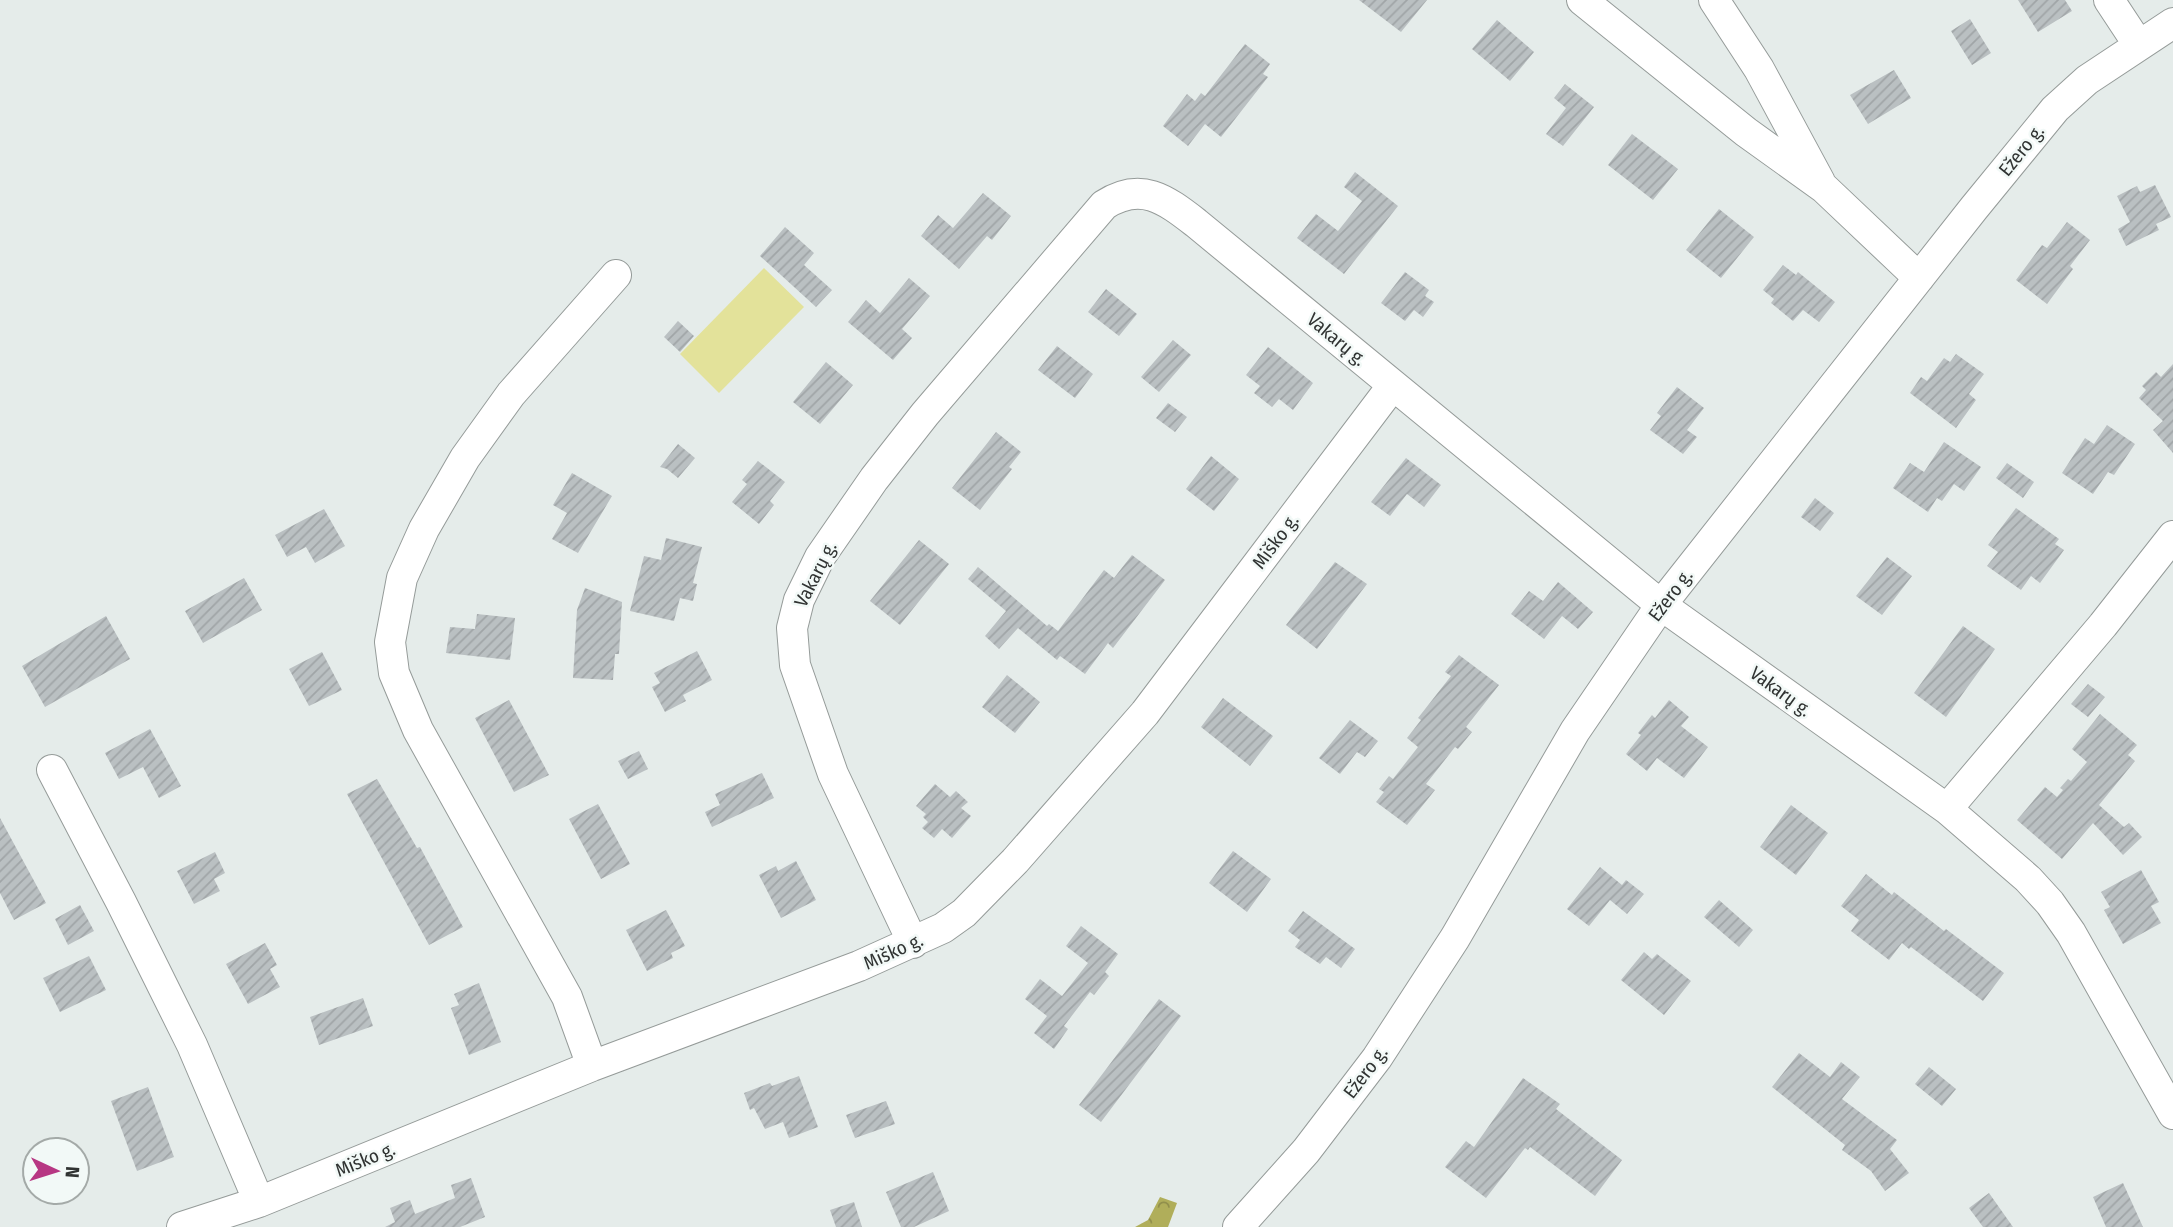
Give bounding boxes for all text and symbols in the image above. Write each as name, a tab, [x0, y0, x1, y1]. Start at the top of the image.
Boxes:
street label: Ežero g.	[1994, 120, 2049, 181]
street label: Vakarų g.	[1302, 308, 1371, 371]
street label: Miško g.	[1247, 509, 1303, 573]
street label: Vakarų g.	[789, 538, 842, 611]
street label: Ežero g.	[1643, 565, 1697, 626]
street label: Vakarų g.	[1746, 662, 1816, 721]
street label: Miško g.	[860, 928, 926, 975]
street label: Ežero g.	[1338, 1042, 1392, 1103]
north arrow	[21, 1136, 91, 1206]
street label: Miško g.	[332, 1137, 398, 1182]
text: N	[61, 1166, 84, 1179]

